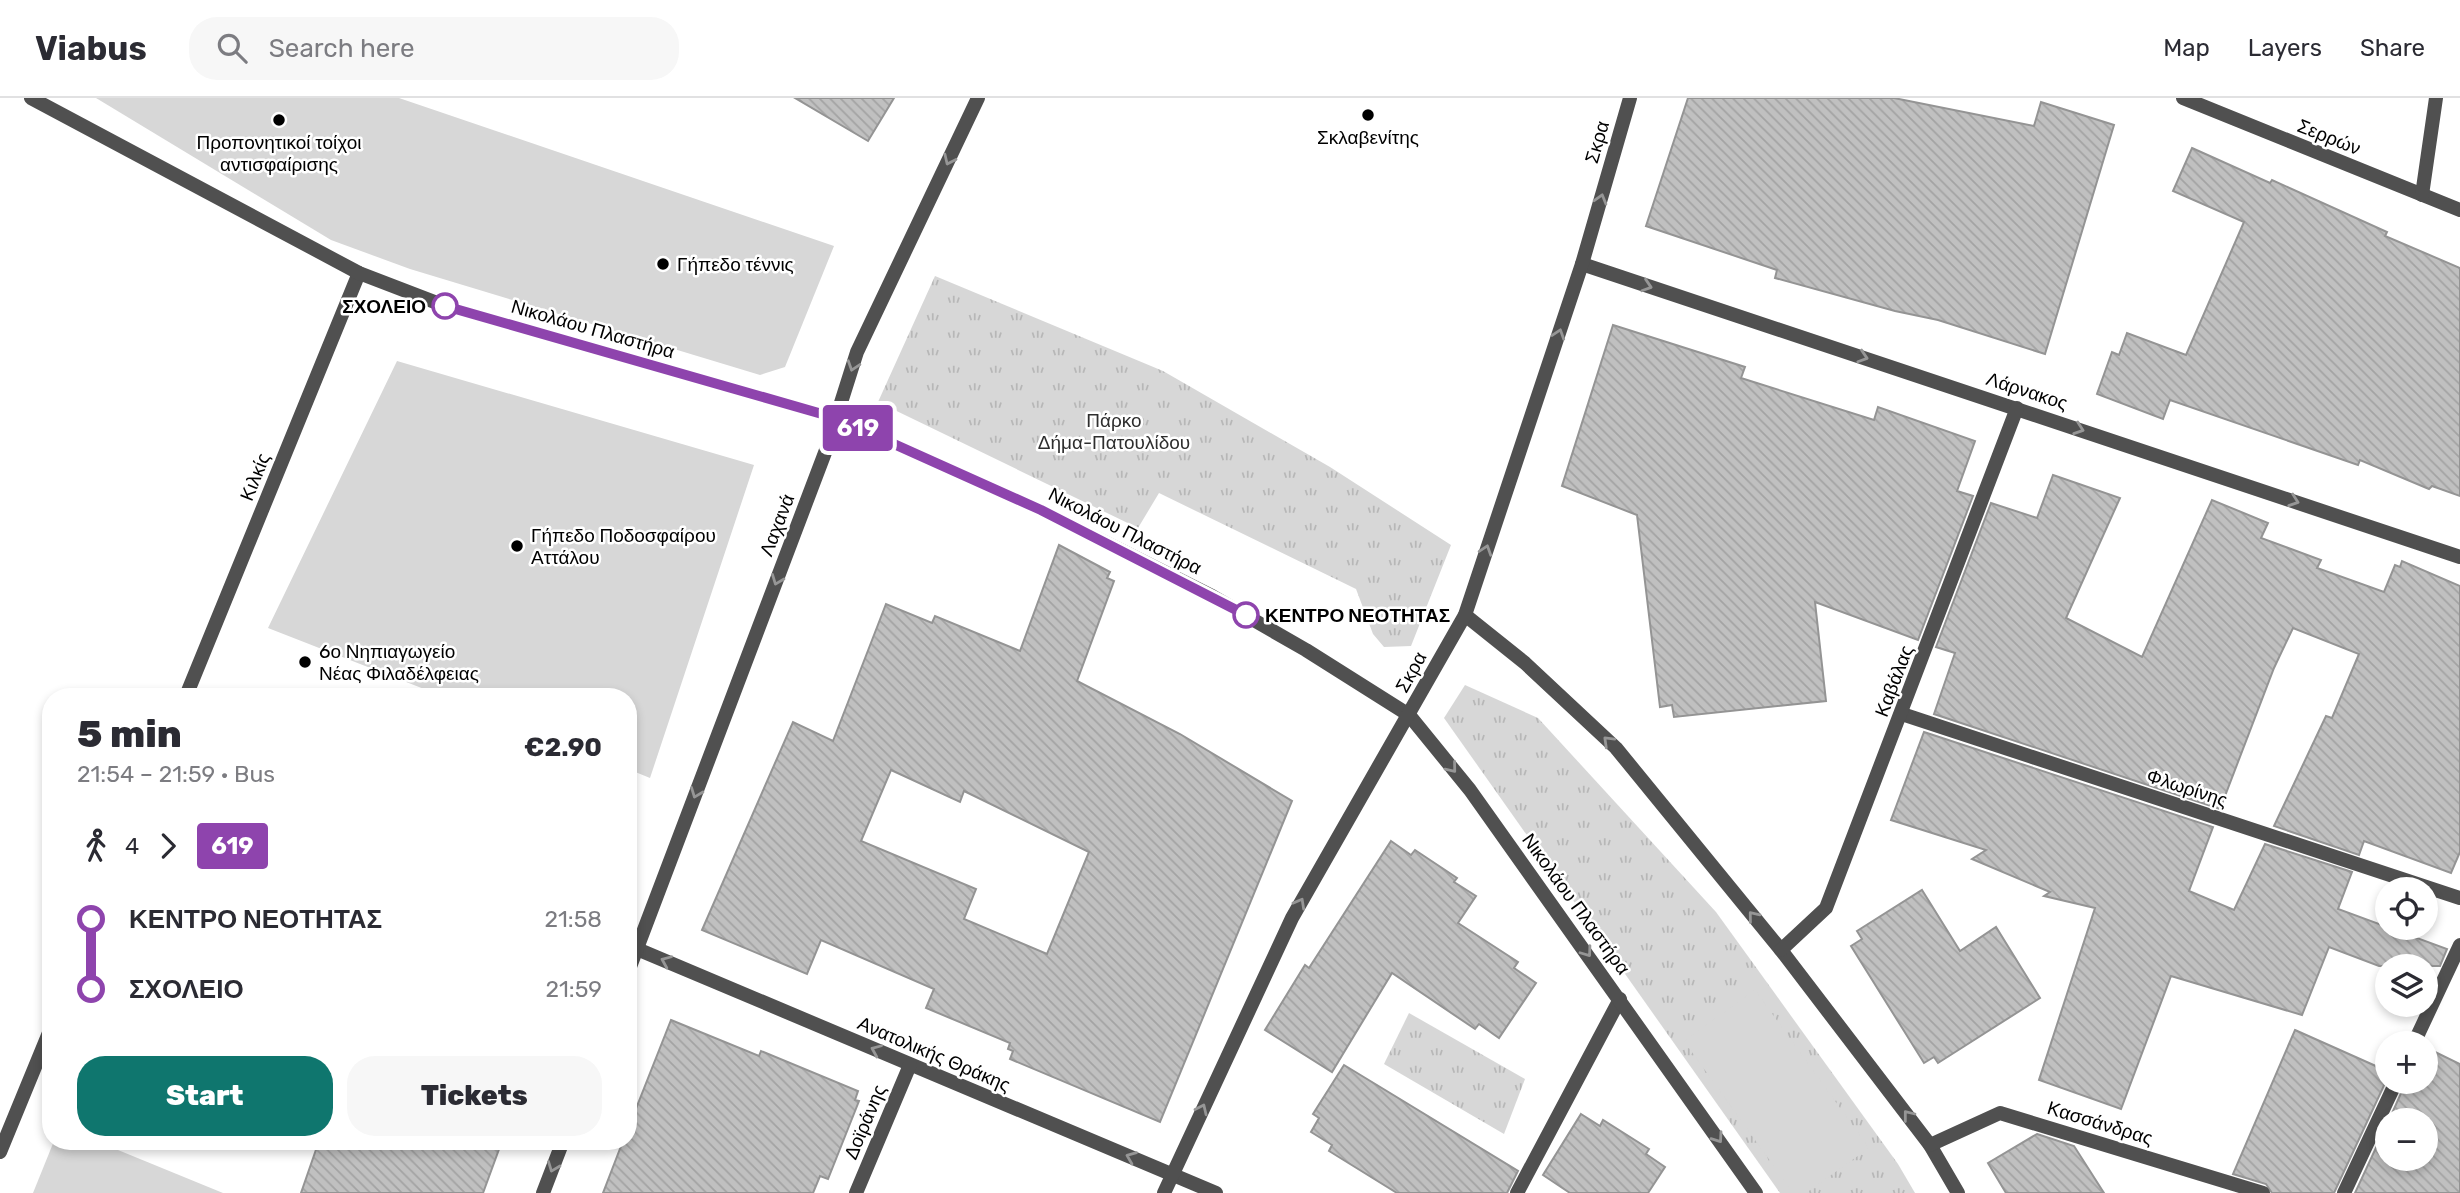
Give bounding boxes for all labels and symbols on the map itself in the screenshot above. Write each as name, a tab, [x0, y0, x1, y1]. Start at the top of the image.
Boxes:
marker: Σκλαβενίτης	[1360, 107, 1376, 123]
marker: Προπονητικοί τοίχοι αντισφαίρισης	[271, 112, 287, 128]
street label: Σερρών	[2294, 114, 2364, 160]
street label: Σκρα	[1580, 118, 1614, 166]
place label: Σκλαβενίτης	[1317, 126, 1419, 149]
place label: Προπονητικοί τοίχοι αντισφαίρισης	[196, 131, 362, 176]
one-way arrow	[943, 153, 957, 165]
one-way arrow	[1593, 193, 1607, 205]
place label: Γήπεδο τέννις	[677, 253, 794, 276]
marker: Γήπεδο τέννις	[655, 256, 671, 272]
one-way arrow	[1640, 277, 1652, 292]
marker: ΣΧΟΛΕΙΟ	[432, 293, 458, 319]
place label: ΣΧΟΛΕΙΟ	[342, 295, 426, 318]
street label: Νικολάου Πλαστήρα	[509, 295, 677, 363]
one-way arrow	[1550, 328, 1565, 340]
one-way arrow	[1856, 349, 1868, 363]
one-way arrow	[846, 359, 861, 371]
street label: Λάρνακος	[1984, 367, 2070, 415]
line badge: 619	[818, 405, 898, 451]
park label: Πάρκο Δήμα-Πατουλίδου	[1038, 409, 1190, 454]
one-way arrow	[2072, 420, 2084, 435]
street label: Κιλκίς	[235, 450, 275, 504]
street label: Νικολάου Πλαστήρα	[1045, 482, 1205, 580]
street label: Λαχανά	[755, 491, 799, 559]
one-way arrow	[2288, 493, 2300, 507]
place label: Γήπεδο Ποδοσφαίρου Αττάλου	[531, 524, 716, 569]
marker: Γήπεδο Ποδοσφαίρου Αττάλου	[509, 538, 525, 554]
one-way arrow	[1478, 544, 1493, 556]
one-way arrow	[771, 574, 785, 586]
marker: ΚΕΝΤΡΟ ΝΕΟΤΗΤΑΣ	[1233, 602, 1259, 628]
place label: ΚΕΝΤΡΟ ΝΕΟΤΗΤΑΣ	[1265, 604, 1450, 627]
place label: 6ο Νηπιαγωγείο Νέας Φιλαδέλφειας	[319, 640, 479, 685]
street label: Καβάλας	[1870, 642, 1918, 720]
street label: Σκρα	[1391, 648, 1431, 696]
marker: 6ο Νηπιαγωγείο Νέας Φιλαδέλφειας	[297, 654, 313, 670]
one-way arrow	[1604, 736, 1617, 749]
one-way arrow	[1444, 761, 1457, 773]
street label: Φλωρίνης	[2144, 764, 2230, 812]
one-way arrow	[691, 786, 705, 798]
street label: Νικολάου Πλαστήρα	[1517, 829, 1635, 979]
one-way arrow	[1292, 898, 1305, 911]
one-way arrow	[1749, 912, 1761, 925]
one-way arrow	[1578, 944, 1591, 957]
one-way arrow	[661, 955, 674, 969]
street label: Ανατολικής Θράκης	[854, 1011, 1014, 1097]
one-way arrow	[870, 1045, 882, 1059]
street label: Δοϊράνης	[839, 1081, 891, 1163]
street label: Κασσάνδρας	[2045, 1096, 2155, 1150]
one-way arrow	[1194, 1104, 1208, 1116]
one-way arrow	[1903, 1111, 1916, 1123]
one-way arrow	[1710, 1130, 1722, 1143]
one-way arrow	[1126, 1151, 1138, 1165]
one-way arrow	[548, 1160, 562, 1172]

